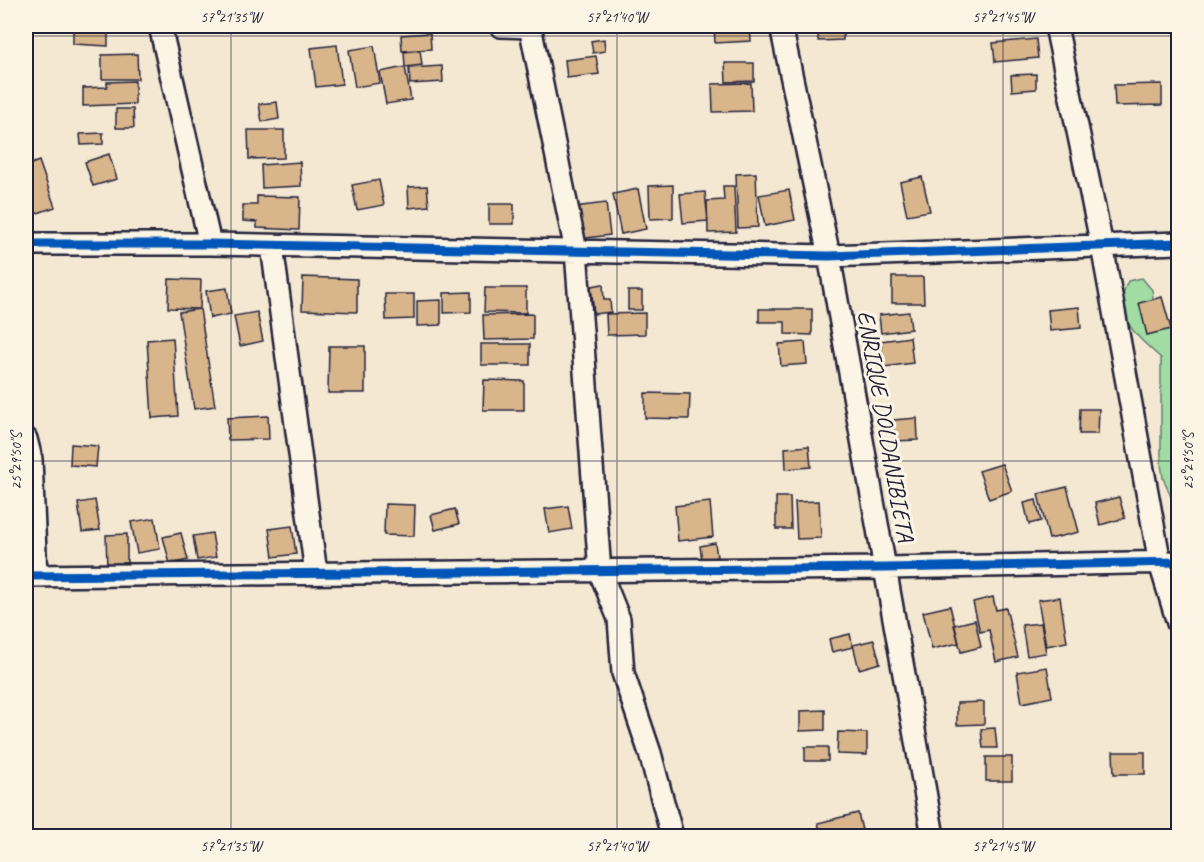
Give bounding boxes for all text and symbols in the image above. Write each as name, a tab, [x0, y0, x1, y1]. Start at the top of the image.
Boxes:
text: 57°21'35"W	[201, 8, 265, 27]
text: 57°21'40"W	[587, 8, 651, 27]
text: 57°21'45"W	[973, 8, 1037, 27]
street label: ENRIQUE DOLDANIBIETA	[851, 308, 921, 545]
text: 25°29'50"S	[7, 430, 26, 490]
text: 25°29'50"S	[1179, 430, 1198, 490]
text: 57°21'35"W	[201, 837, 265, 856]
text: 57°21'40"W	[587, 837, 651, 856]
text: 57°21'45"W	[973, 837, 1037, 856]

